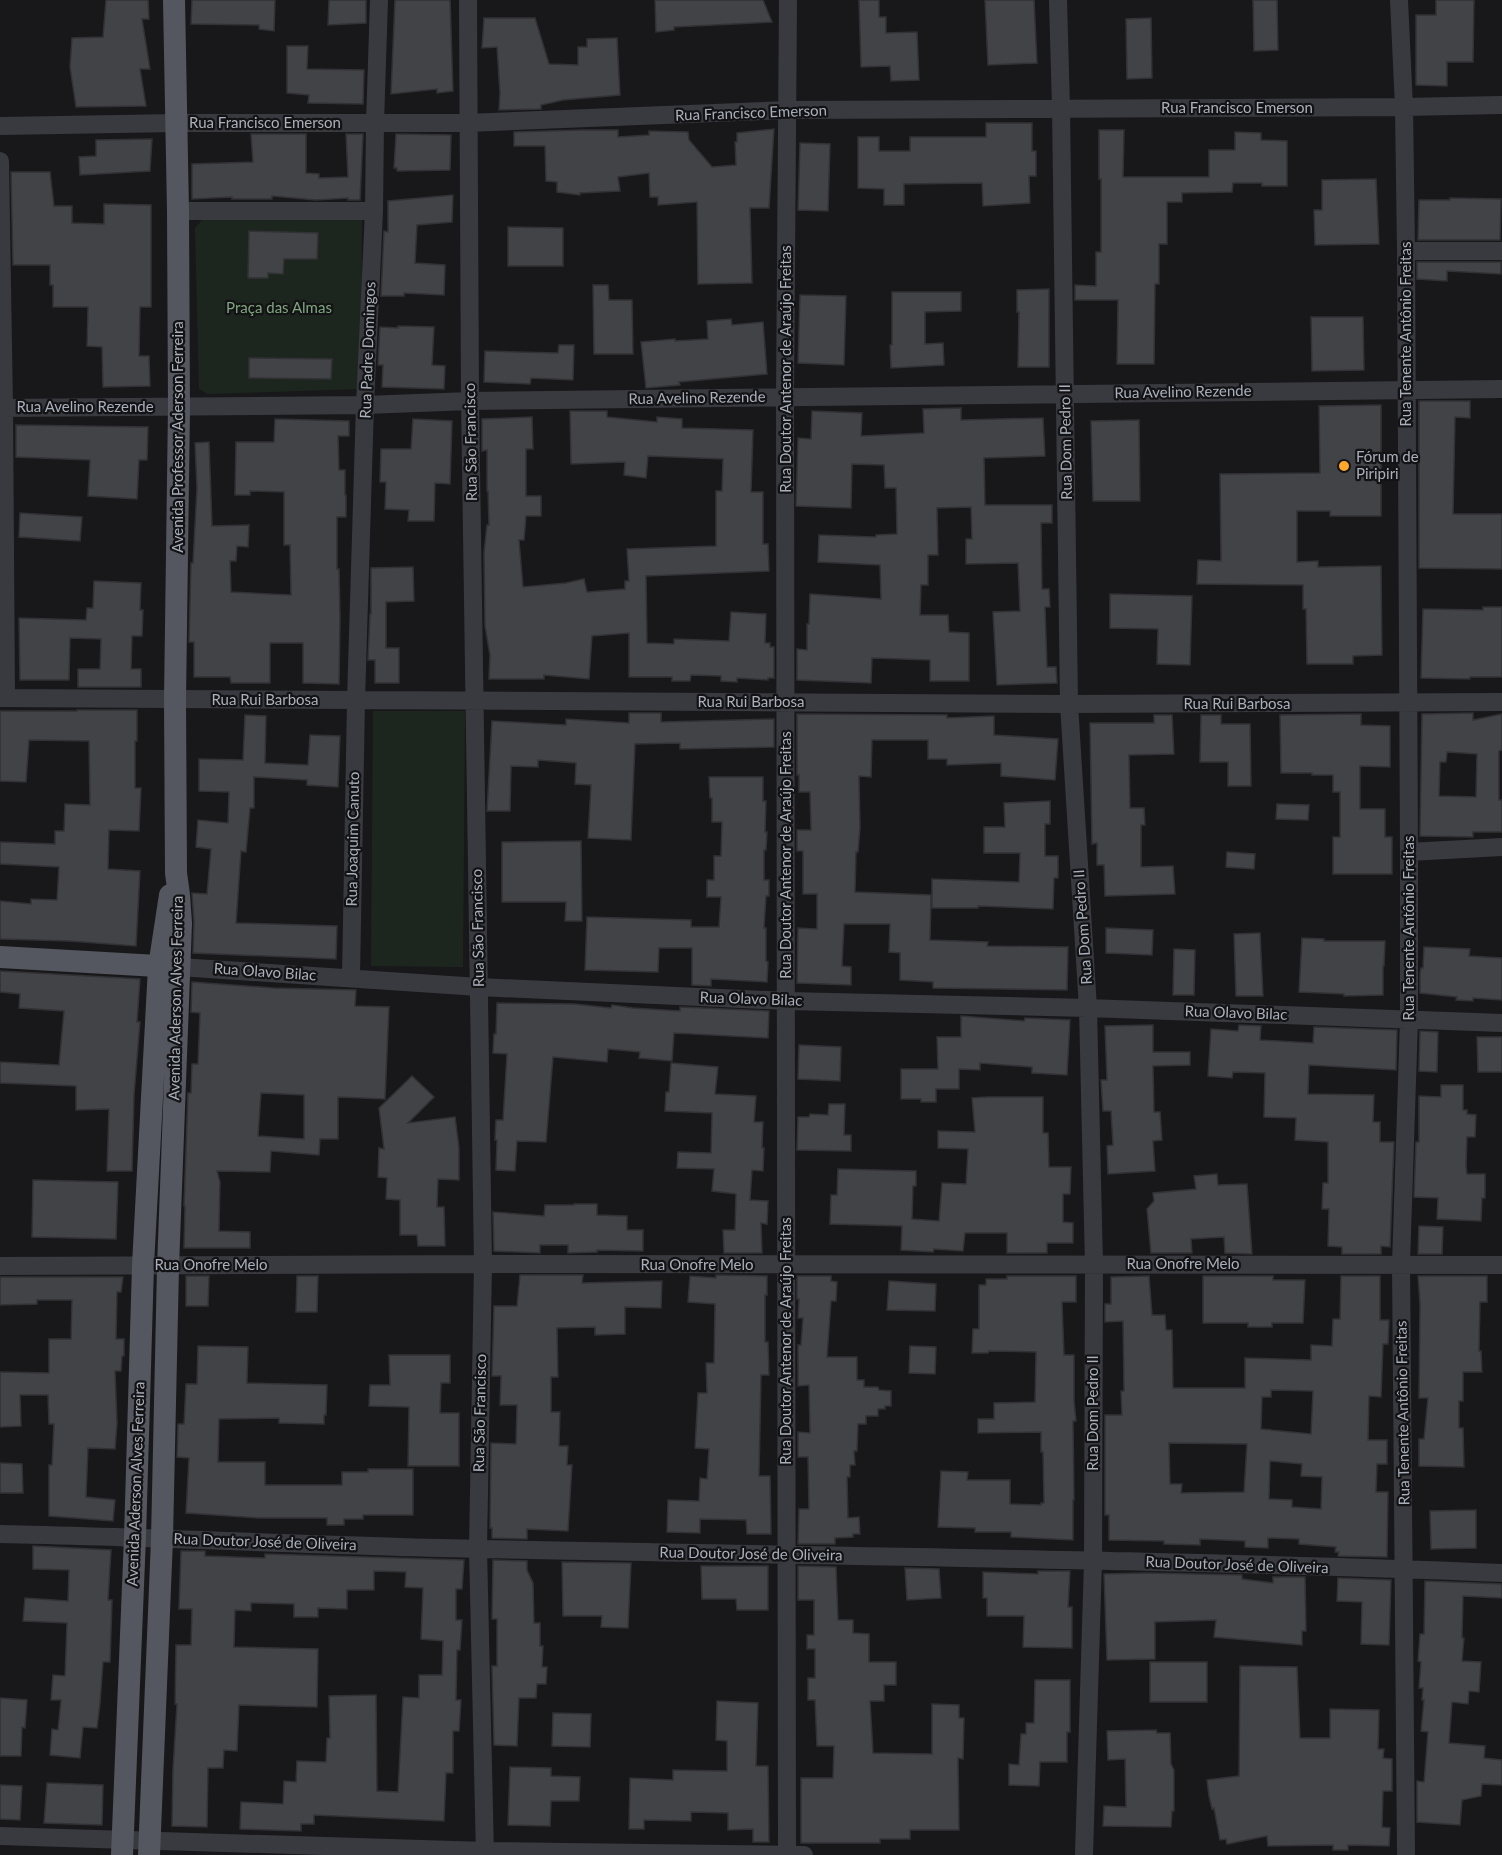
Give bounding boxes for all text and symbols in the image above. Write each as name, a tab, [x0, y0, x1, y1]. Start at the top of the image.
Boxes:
street label: Rua Francisco Emerson	[1161, 98, 1313, 116]
street label: Rua Francisco Emerson	[675, 100, 827, 124]
street label: Rua Francisco Emerson	[189, 113, 341, 131]
street label: Rua Tenente Antônio Freitas	[1396, 242, 1414, 426]
street label: Rua Doutor Antenor de Araújo Freitas	[776, 245, 794, 493]
street label: Rua Padre Domingos	[356, 281, 378, 419]
park label: Praça das Almas	[226, 298, 332, 316]
street label: Avenida Professor Aderson Ferreira	[168, 321, 186, 553]
street label: Rua Avelino Rezende	[1114, 381, 1252, 401]
street label: Rua São Francisco	[460, 383, 480, 501]
street label: Rua Dom Pedro II	[1055, 384, 1075, 500]
street label: Rua Avelino Rezende	[628, 387, 766, 407]
street label: Rua Avelino Rezende	[16, 397, 154, 415]
place label: Fórum de Piripiri	[1356, 447, 1419, 482]
marker: Fórum de Piripiri	[1337, 459, 1351, 473]
street label: Rua Rui Barbosa	[212, 690, 319, 708]
street label: Rua Rui Barbosa	[698, 692, 805, 710]
street label: Rua Rui Barbosa	[1184, 694, 1291, 712]
street label: Rua Doutor Antenor de Araújo Freitas	[776, 731, 794, 979]
street label: Rua Joaquim Canuto	[342, 771, 362, 907]
street label: Rua Tenente Antônio Freitas	[1399, 836, 1417, 1020]
street label: Rua São Francisco	[467, 869, 487, 987]
street label: Rua Dom Pedro II	[1069, 869, 1095, 985]
street label: Avenida Aderson Alves Ferreira	[164, 895, 186, 1100]
street label: Rua Olavo Bilac	[213, 958, 317, 984]
street label: Rua Olavo Bilac	[699, 987, 803, 1009]
street label: Rua Olavo Bilac	[1184, 1001, 1288, 1023]
street label: Rua Doutor Antenor de Araújo Freitas	[776, 1217, 794, 1465]
street label: Rua Onofre Melo	[1126, 1254, 1240, 1272]
street label: Rua Onofre Melo	[154, 1255, 268, 1273]
street label: Rua Onofre Melo	[640, 1255, 754, 1273]
street label: Rua Tenente Antônio Freitas	[1391, 1320, 1413, 1506]
street label: Rua São Francisco	[469, 1354, 489, 1472]
street label: Rua Dom Pedro II	[1083, 1355, 1101, 1471]
street label: Avenida Aderson Alves Ferreira	[122, 1381, 148, 1587]
street label: Rua Doutor José de Oliveira	[173, 1529, 357, 1553]
street label: Rua Doutor José de Oliveira	[659, 1542, 843, 1564]
street label: Rua Doutor José de Oliveira	[1145, 1552, 1329, 1576]

